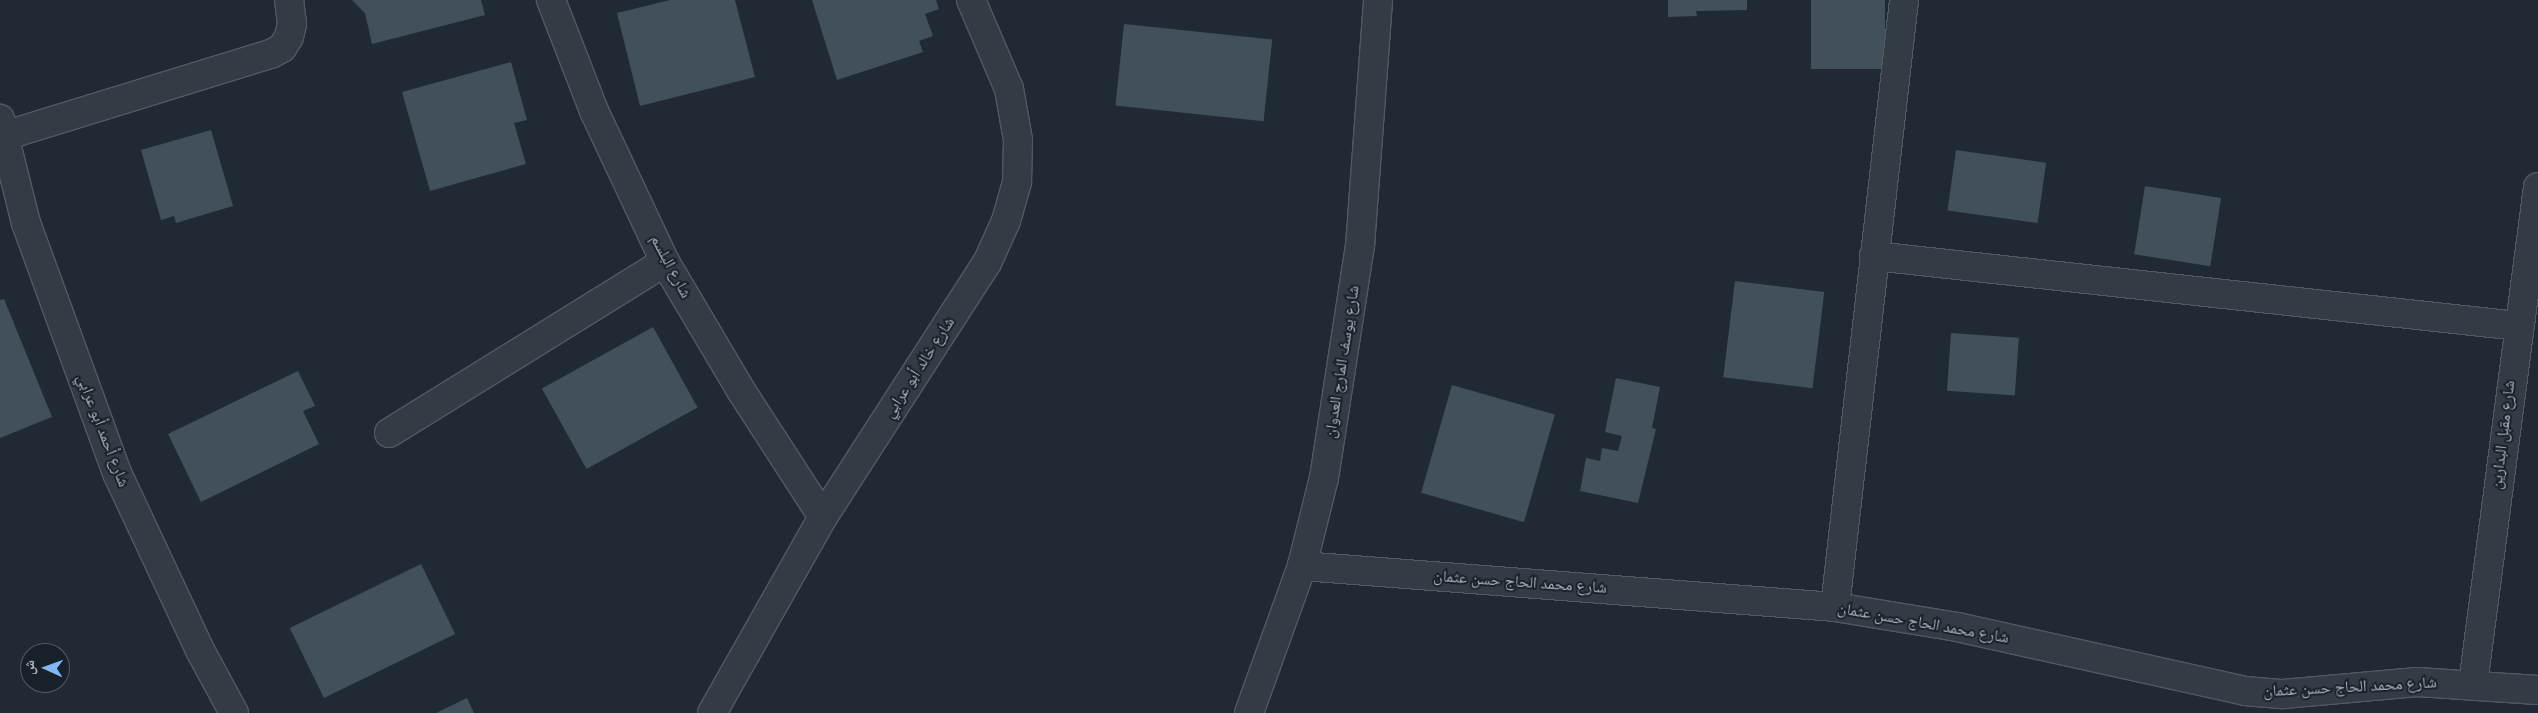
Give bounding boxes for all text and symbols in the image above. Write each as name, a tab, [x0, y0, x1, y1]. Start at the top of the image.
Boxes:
street label: شارع البلسم	[645, 232, 695, 302]
street label: شارع يوسف المارج العدوان	[1321, 284, 1365, 440]
street label: شارع خالد أبو عرابي	[880, 314, 960, 422]
street label: شارع أحمد أبو عرابي	[72, 372, 132, 490]
street label: شارع مقبل البدارين	[2488, 379, 2520, 491]
street label: شارع محمد الحاج حسن عثمان	[1433, 567, 1607, 599]
street label: شارع محمد الحاج حسن عثمان	[1836, 599, 2010, 649]
north arrow	[20, 643, 70, 693]
text: ش	[22, 660, 39, 675]
street label: شارع محمد الحاج حسن عثمان	[2263, 674, 2437, 702]

